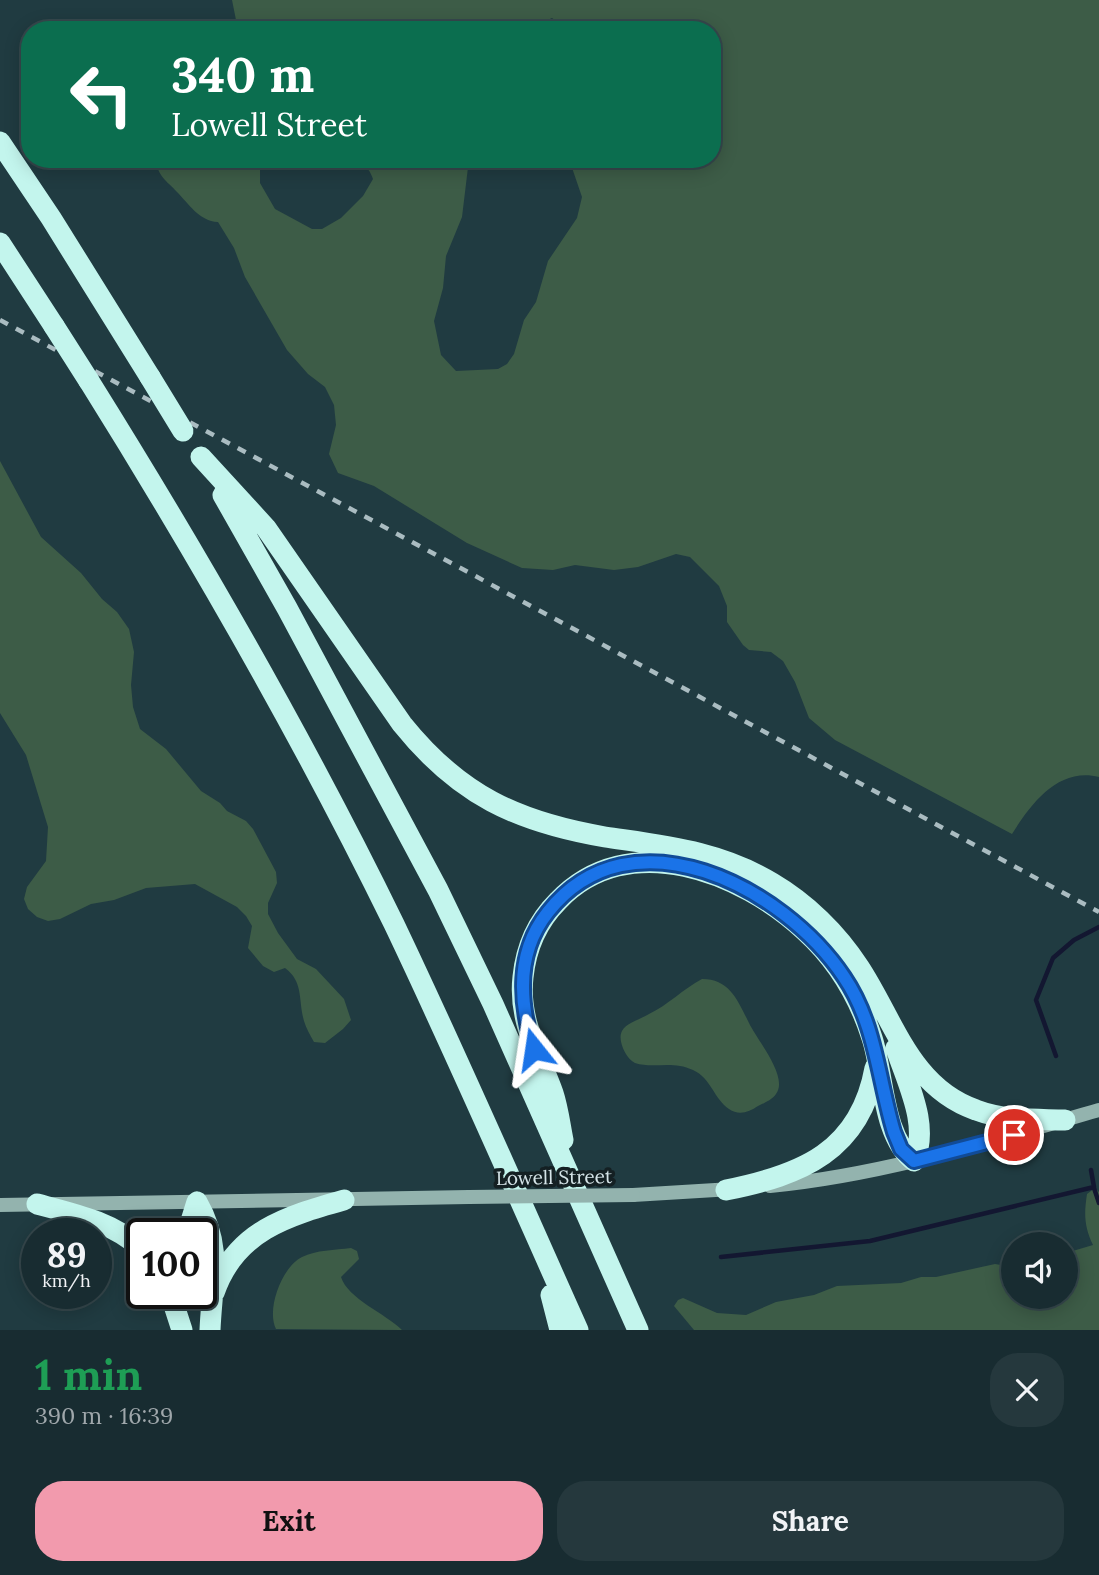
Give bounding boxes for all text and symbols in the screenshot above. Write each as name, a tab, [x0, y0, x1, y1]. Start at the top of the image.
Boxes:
text: 340 m	[171, 43, 314, 105]
icon: left	[56, 49, 147, 140]
text: Lowell Street	[171, 104, 367, 145]
position arrow	[497, 1012, 571, 1086]
pin	[984, 1105, 1044, 1165]
icon: arrive	[995, 1116, 1033, 1154]
street label: Lowell Street	[496, 1164, 613, 1190]
speed limit sign: 100	[126, 1218, 217, 1309]
text: 89	[46, 1232, 87, 1277]
map controls	[1001, 1232, 1078, 1309]
button: sound	[1001, 1232, 1078, 1309]
text: km/h	[42, 1269, 91, 1292]
text: 1 min	[35, 1348, 142, 1402]
button: close	[990, 1353, 1064, 1427]
text: 390 m · 16:39	[35, 1401, 173, 1430]
button: Exit	[35, 1481, 543, 1561]
button: Share	[557, 1481, 1064, 1561]

